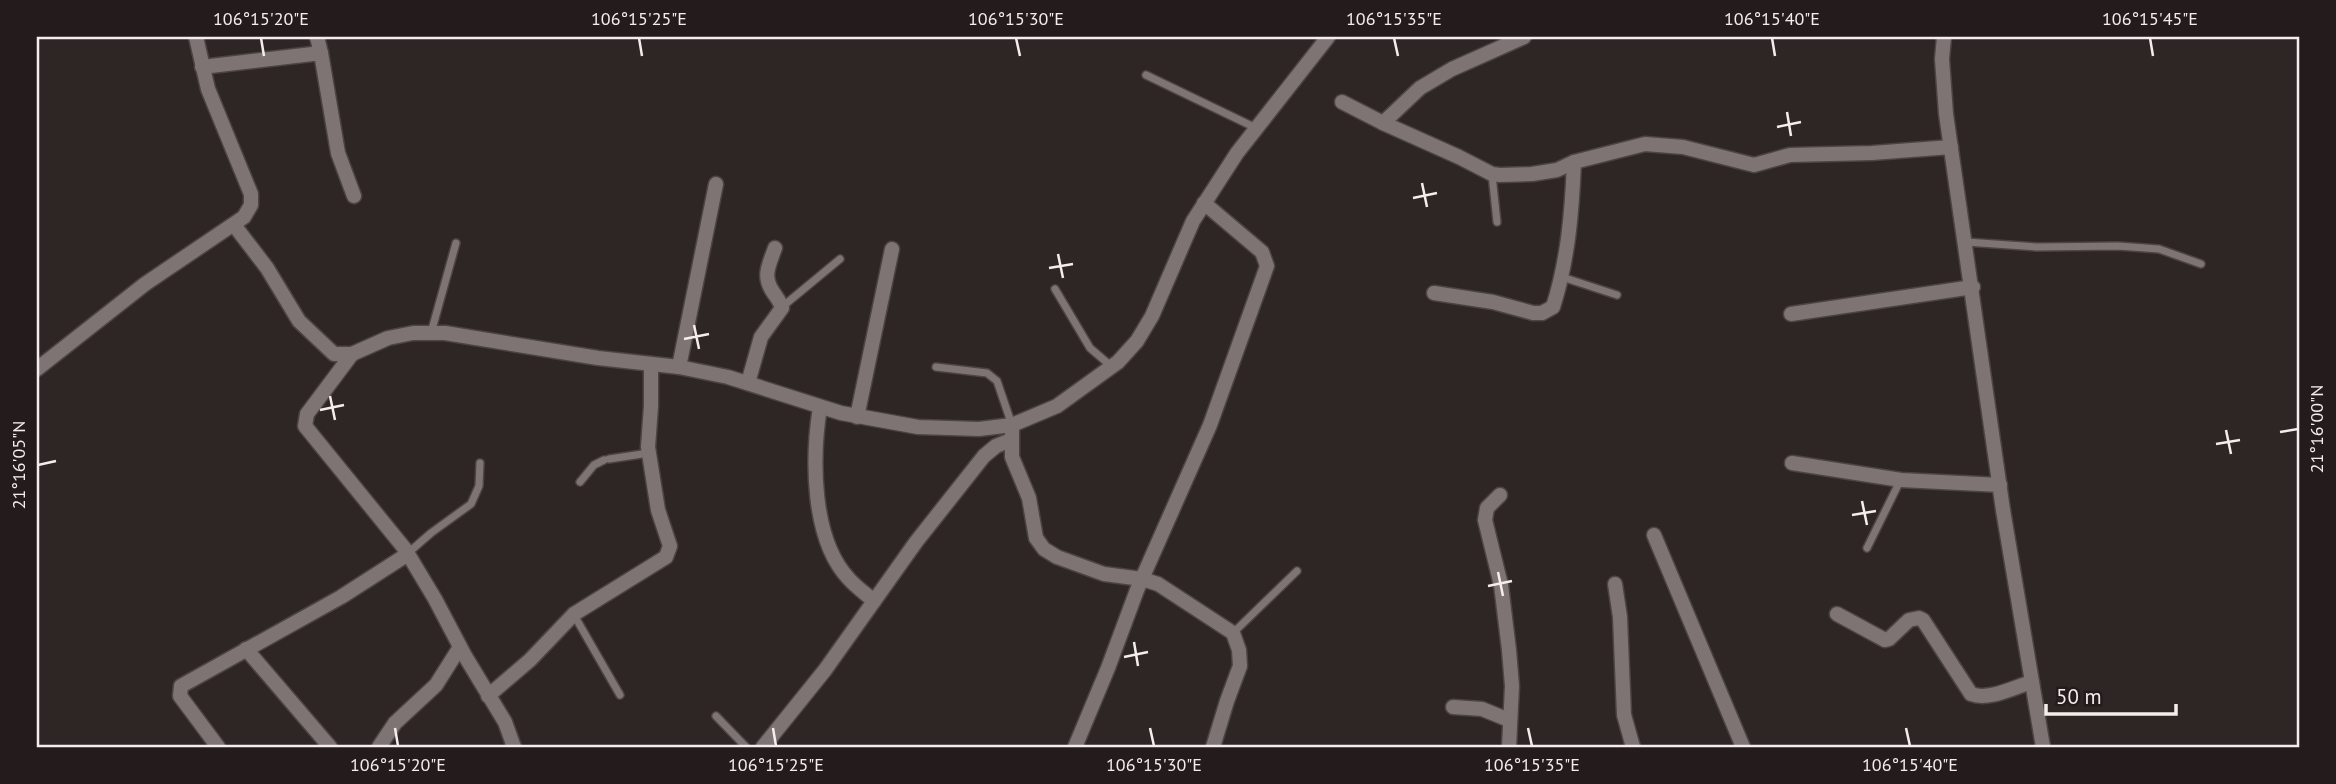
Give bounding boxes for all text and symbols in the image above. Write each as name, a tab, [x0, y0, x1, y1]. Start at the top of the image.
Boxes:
text: 106°15'20"E	[213, 7, 309, 30]
text: 106°15'25"E	[591, 7, 687, 30]
text: 106°15'30"E	[968, 7, 1064, 30]
text: 106°15'35"E	[1346, 7, 1442, 30]
text: 106°15'40"E	[1724, 7, 1820, 30]
text: 106°15'45"E	[2102, 7, 2198, 30]
text: 21°16'00"N	[2305, 385, 2328, 473]
text: 21°16'05"N	[7, 421, 30, 509]
scale bar	[2046, 672, 2175, 716]
text: 50 m	[2056, 683, 2102, 710]
text: 106°15'20"E	[350, 753, 446, 776]
text: 106°15'25"E	[728, 753, 824, 776]
text: 106°15'30"E	[1106, 753, 1202, 776]
text: 106°15'35"E	[1484, 753, 1580, 776]
text: 106°15'40"E	[1862, 753, 1958, 776]

